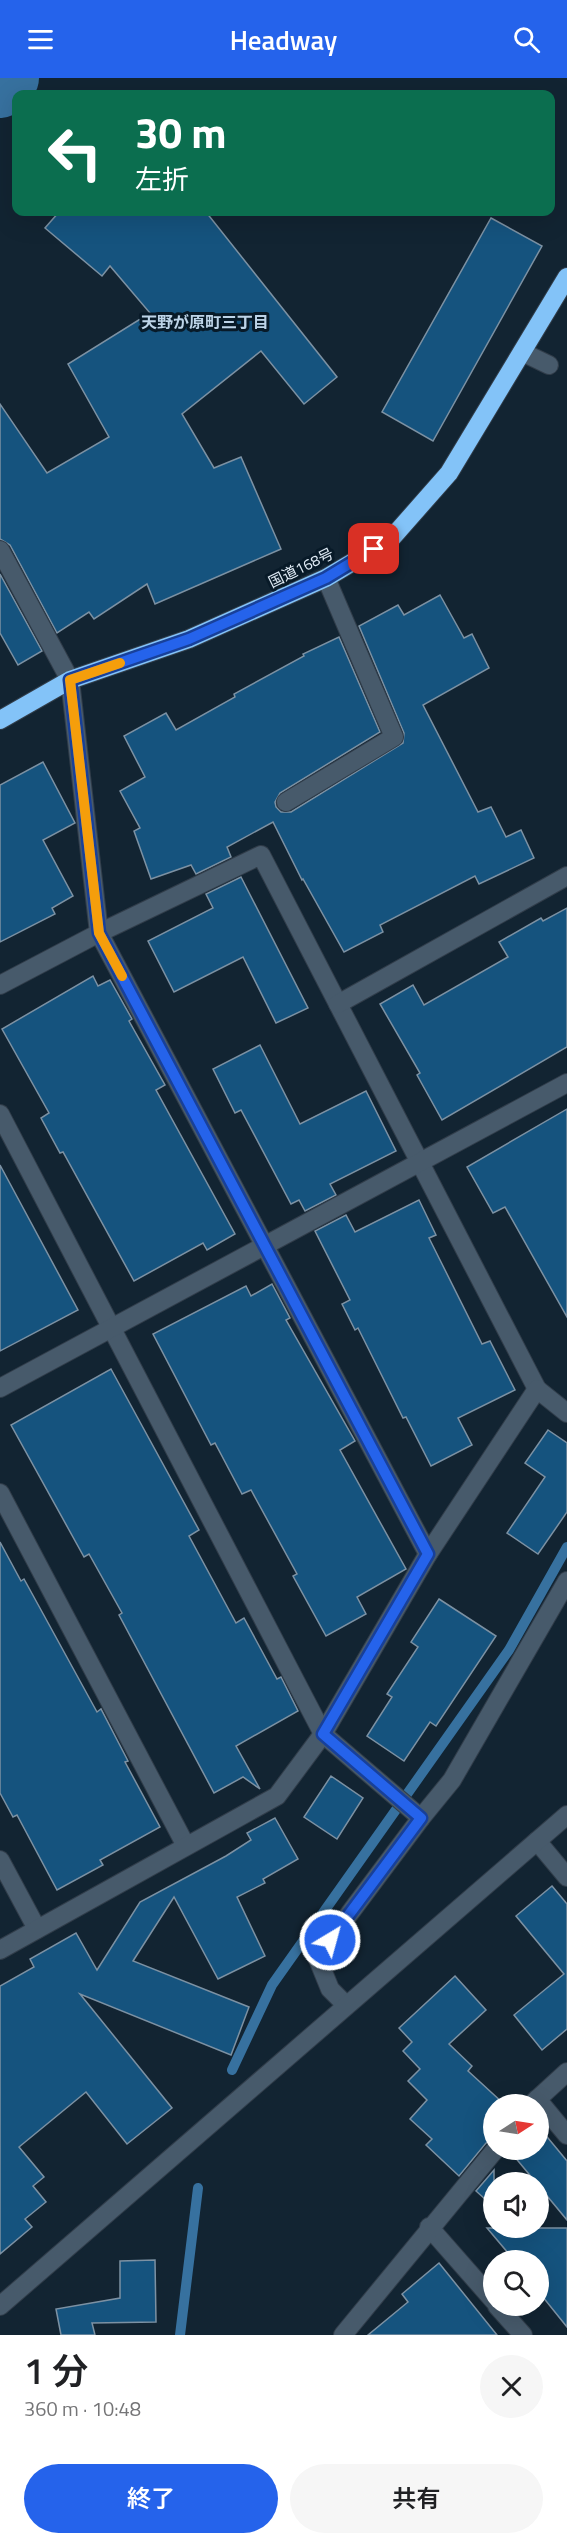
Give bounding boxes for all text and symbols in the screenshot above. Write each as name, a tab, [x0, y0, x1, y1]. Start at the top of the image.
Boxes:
text: Headway	[230, 19, 337, 60]
icon: menu	[24, 23, 57, 56]
icon: search	[510, 23, 543, 56]
text: 30 m	[135, 100, 227, 164]
icon: left	[36, 114, 114, 192]
text: 左折	[135, 158, 189, 199]
district label: 天野が原町三丁目	[141, 310, 269, 334]
pin	[348, 523, 399, 574]
icon: arrive	[357, 532, 390, 565]
street label: 国道168号	[264, 542, 337, 593]
position arrow	[298, 1908, 362, 1972]
north arrow	[483, 2094, 549, 2160]
map controls	[483, 2094, 549, 2316]
button: sound	[483, 2172, 549, 2238]
button: search	[483, 2250, 549, 2316]
text: 1 分	[24, 2343, 88, 2398]
button: close	[480, 2355, 543, 2418]
text: 360 m · 10:48	[24, 2393, 141, 2424]
button: 終了	[24, 2464, 278, 2533]
button: 共有	[290, 2464, 543, 2533]

